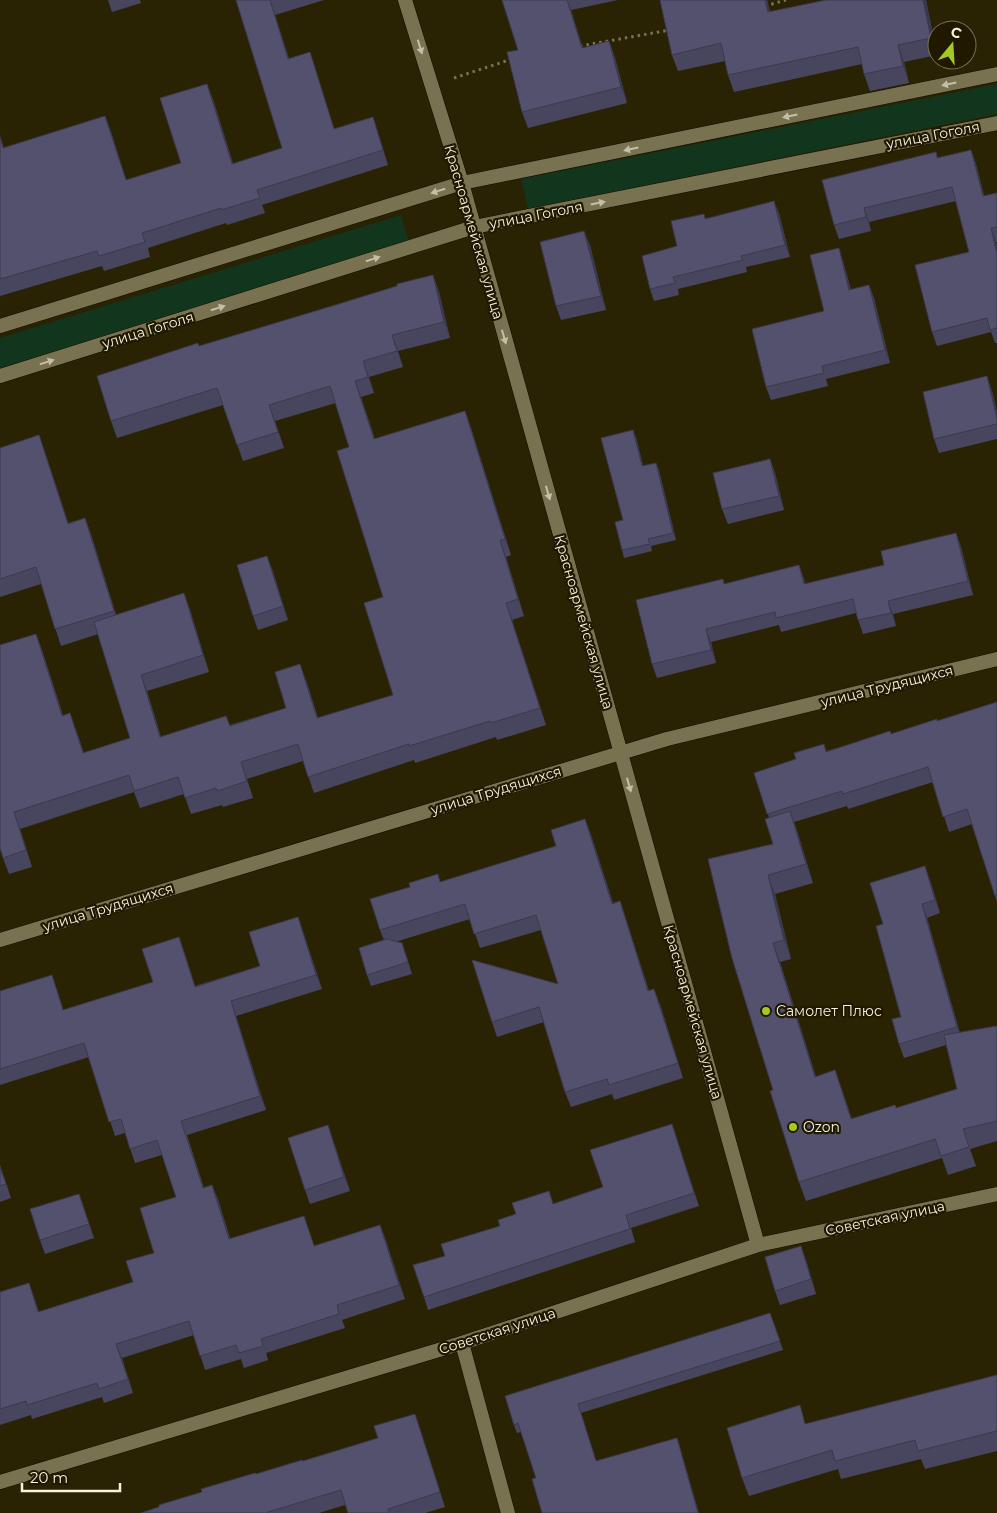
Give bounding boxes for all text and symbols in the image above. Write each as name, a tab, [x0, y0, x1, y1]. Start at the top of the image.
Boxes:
north arrow	[927, 20, 977, 70]
text: С	[948, 23, 964, 43]
one-way arrow	[416, 39, 424, 54]
one-way arrow	[942, 80, 957, 88]
one-way arrow	[782, 113, 798, 121]
street label: улица Гоголя	[884, 117, 981, 153]
street label: Красноармейская улица	[440, 143, 508, 321]
one-way arrow	[622, 145, 638, 153]
one-way arrow	[430, 187, 445, 195]
street label: улица Гоголя	[487, 197, 584, 233]
one-way arrow	[591, 198, 607, 206]
one-way arrow	[366, 255, 381, 262]
one-way arrow	[211, 303, 226, 311]
street label: улица Гоголя	[99, 307, 196, 353]
one-way arrow	[500, 329, 508, 344]
one-way arrow	[39, 357, 54, 365]
one-way arrow	[544, 486, 552, 501]
street label: Красноармейская улица	[550, 533, 618, 711]
street label: улица Трудящихся	[818, 661, 955, 711]
street label: улица Трудящихся	[427, 762, 564, 819]
one-way arrow	[626, 777, 634, 792]
street label: улица Трудящихся	[39, 879, 176, 936]
street label: Красноармейская улица	[659, 923, 727, 1101]
place label: Самолет Плюс	[776, 1002, 882, 1020]
marker: Самолет Плюс	[760, 1005, 772, 1017]
place label: Ozon	[803, 1118, 840, 1136]
marker: Ozon	[787, 1121, 799, 1133]
street label: Советская улица	[824, 1197, 946, 1239]
street label: Советская улица	[436, 1304, 558, 1358]
scale bar	[22, 1460, 120, 1492]
text: 20 m	[30, 1468, 68, 1487]

